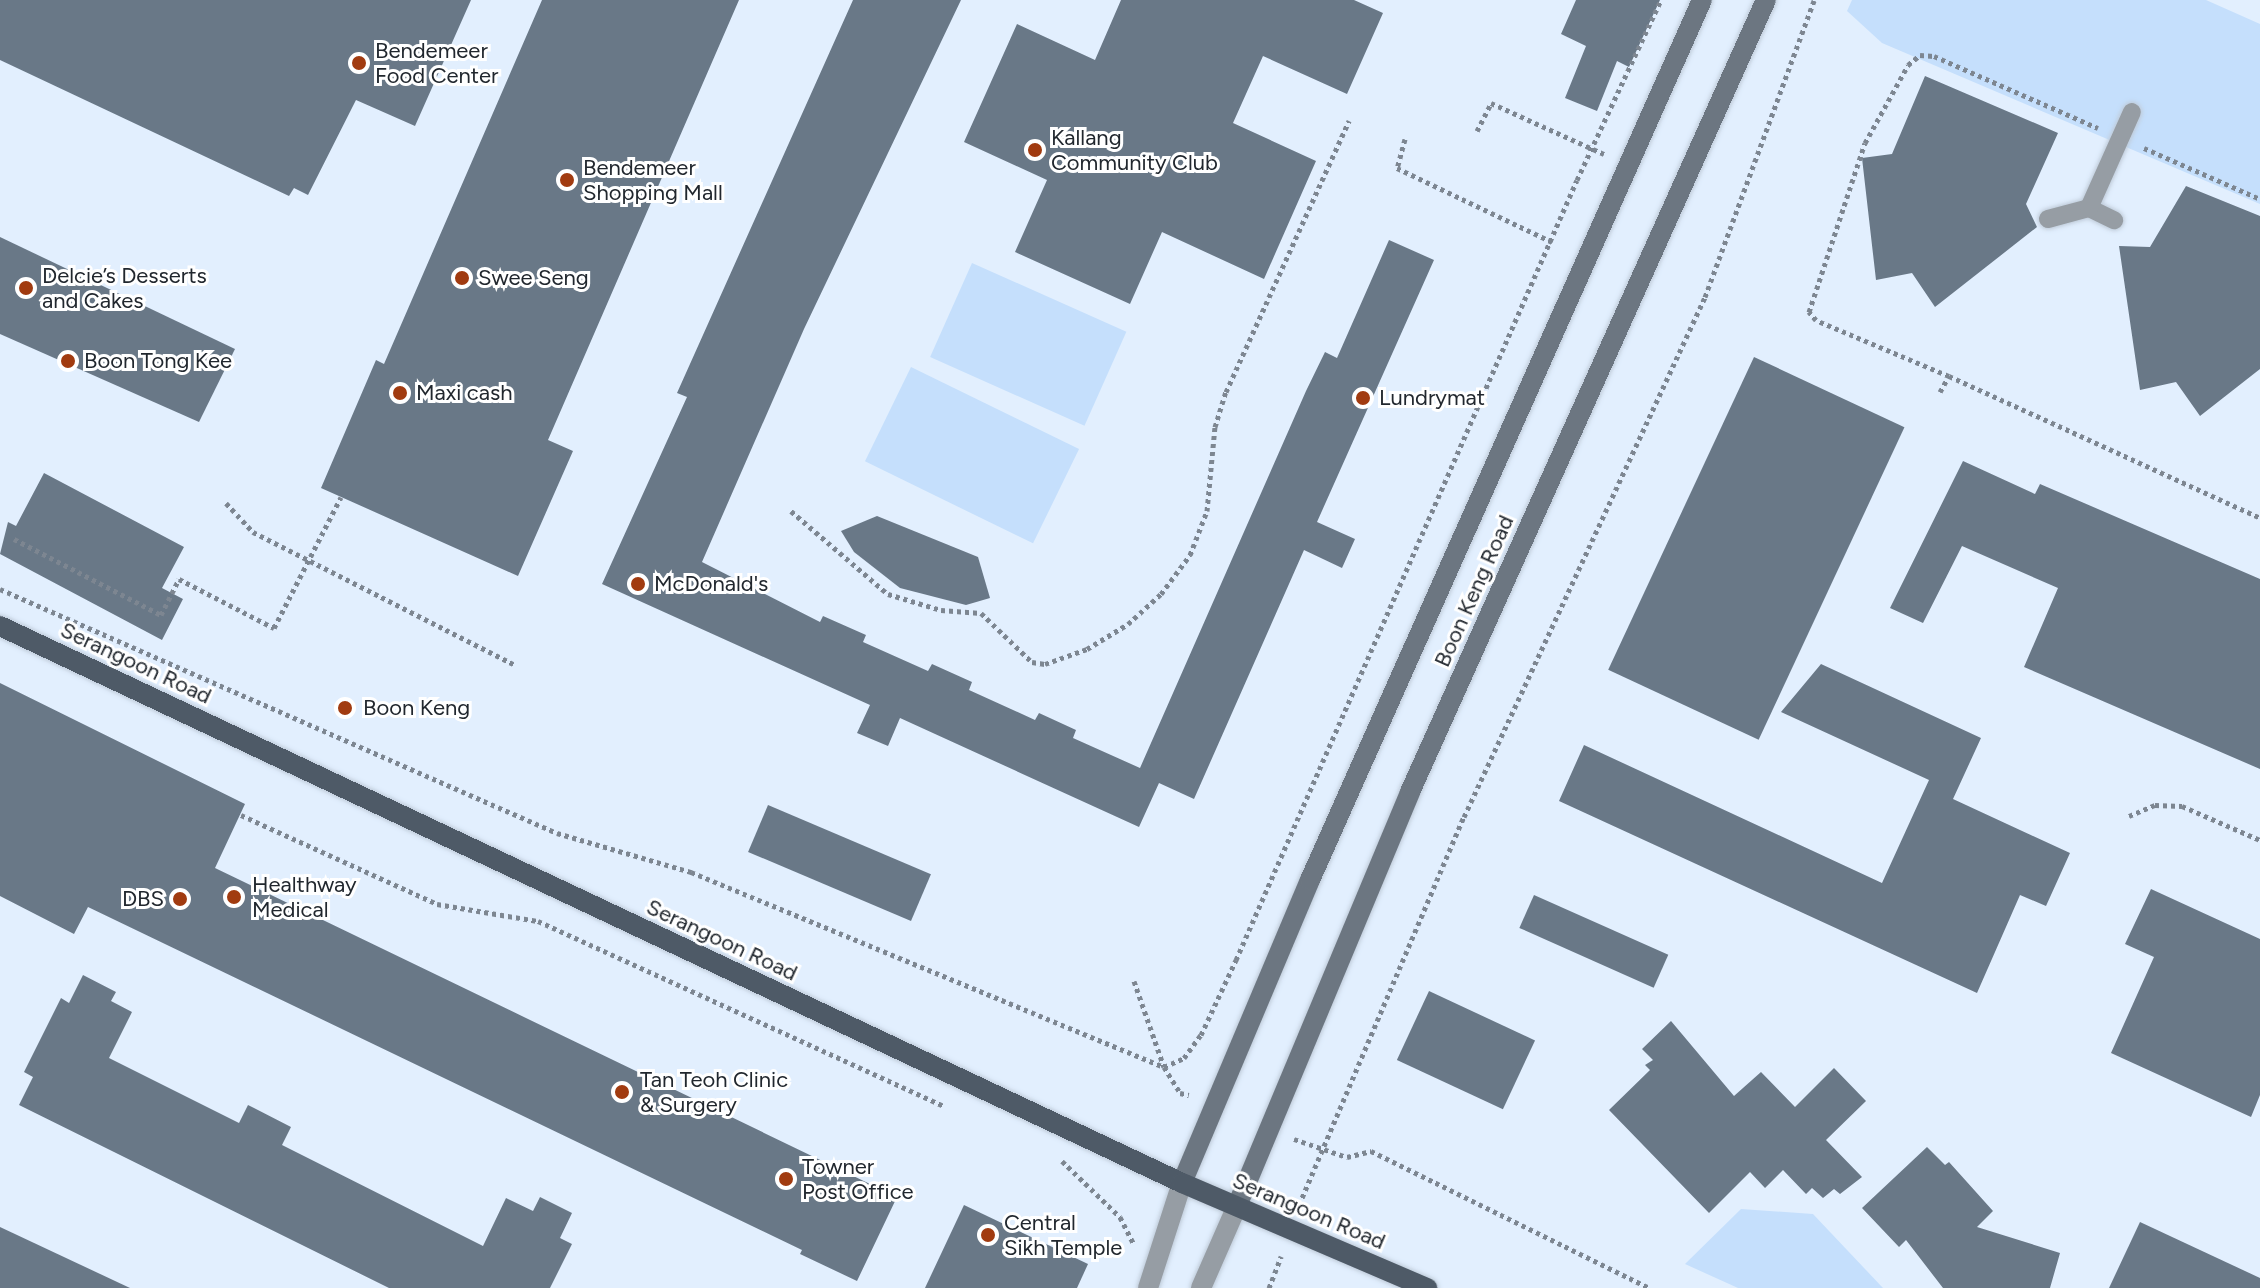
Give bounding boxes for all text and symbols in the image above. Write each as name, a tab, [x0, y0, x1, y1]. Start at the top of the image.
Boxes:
place label: Bendemeer Food Center	[375, 37, 499, 88]
marker: Bendemeer Food Center	[350, 54, 368, 72]
place label: Kallang Community Club	[1051, 124, 1218, 176]
marker: Kallang Community Club	[1026, 141, 1044, 159]
place label: Bendemeer Shopping Mall	[583, 154, 723, 206]
marker: Bendemeer Shopping Mall	[558, 171, 576, 189]
place label: Delcie’s Desserts and Cakes	[42, 262, 207, 314]
place label: Swee Seng	[478, 265, 589, 291]
marker: Swee Seng	[453, 269, 471, 287]
marker: Delcie’s Desserts and Cakes	[17, 279, 35, 297]
place label: Boon Tong Kee	[84, 348, 232, 374]
marker: Boon Tong Kee	[59, 352, 77, 370]
place label: Maxi cash	[416, 380, 512, 406]
marker: Maxi cash	[391, 384, 409, 402]
place label: Lundrymat	[1379, 385, 1485, 411]
marker: Lundrymat	[1354, 389, 1372, 407]
street label: Boon Keng Road	[1429, 511, 1519, 671]
place label: McDonald's	[654, 571, 768, 597]
marker: McDonald's	[629, 575, 647, 593]
street label: Serangoon Road	[56, 617, 216, 709]
place label: Boon Keng	[363, 695, 470, 721]
marker: Boon Keng	[334, 697, 356, 719]
place label: Healthway Medical	[252, 871, 357, 922]
place label: DBS	[122, 886, 164, 912]
marker: Healthway Medical	[223, 886, 245, 908]
marker: DBS	[171, 890, 189, 908]
street label: Serangoon Road	[642, 894, 802, 986]
place label: Tan Teoh Clinic & Surgery	[640, 1066, 788, 1118]
marker: Tan Teoh Clinic & Surgery	[611, 1081, 633, 1103]
place label: Towner Post Office	[802, 1153, 914, 1204]
street label: Serangoon Road	[1229, 1167, 1389, 1255]
marker: Towner Post Office	[777, 1170, 795, 1188]
place label: Central Sikh Temple	[1004, 1209, 1122, 1260]
marker: Central Sikh Temple	[979, 1226, 997, 1244]

